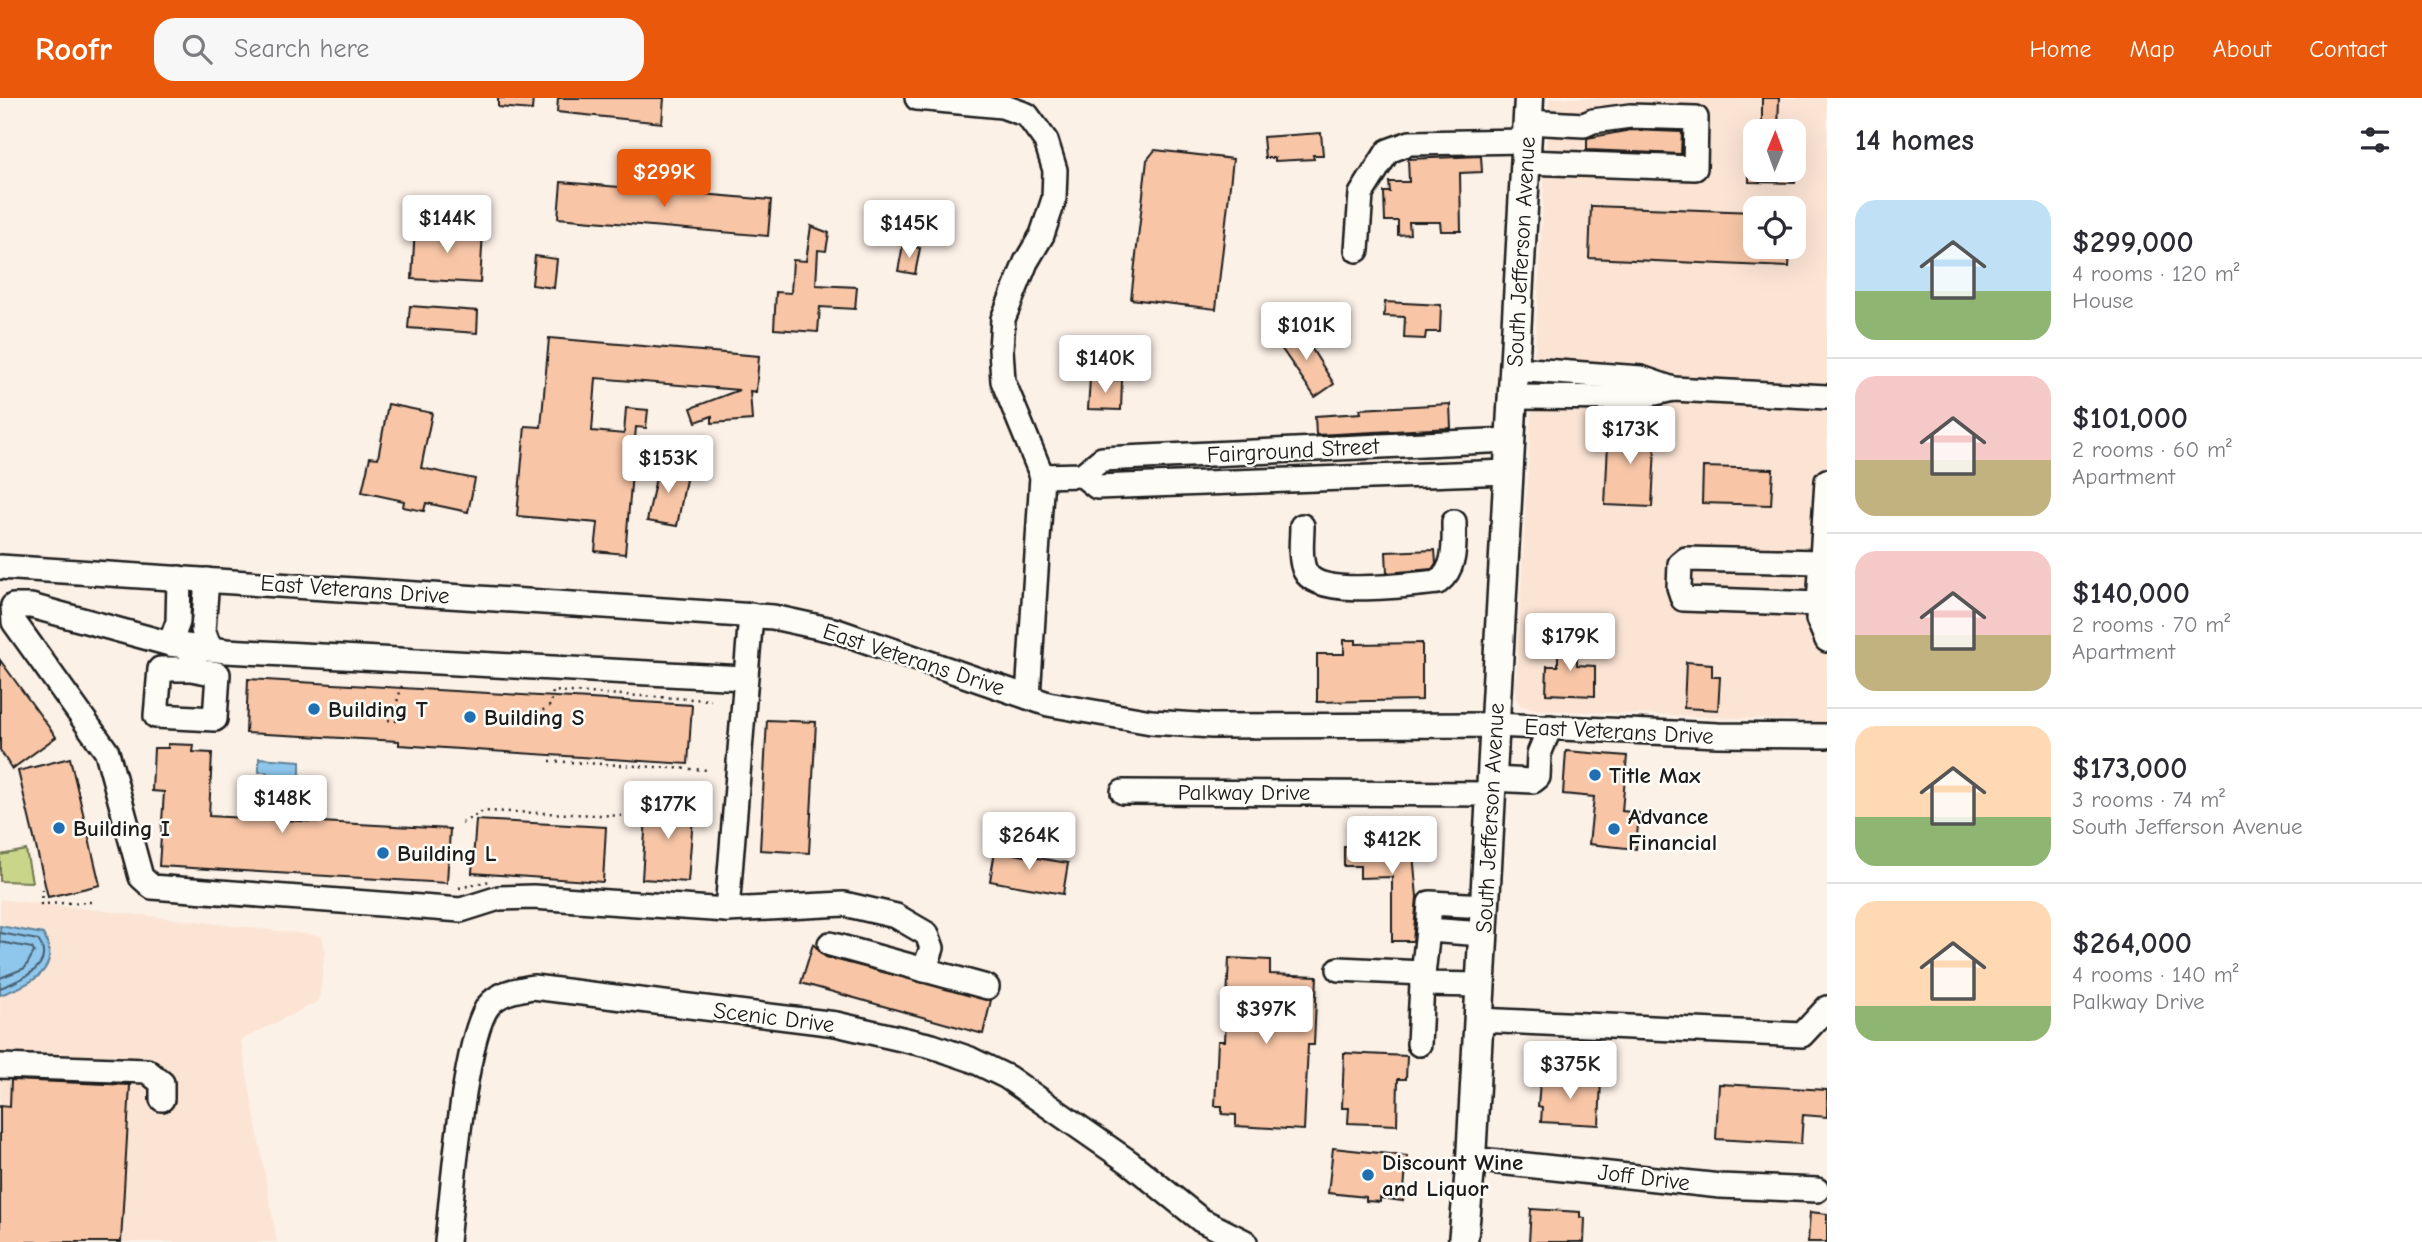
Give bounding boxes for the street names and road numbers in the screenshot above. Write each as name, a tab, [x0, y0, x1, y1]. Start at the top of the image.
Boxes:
street label: South Jefferson Avenue	[1501, 136, 1541, 368]
street label: Fairground Street	[1206, 432, 1381, 468]
street label: East Veterans Drive	[260, 569, 450, 610]
street label: East Veterans Drive	[820, 617, 1008, 702]
street label: South Jefferson Avenue	[1470, 702, 1510, 934]
street label: East Veterans Drive	[1524, 713, 1714, 750]
street label: Palkway Drive	[1178, 779, 1310, 806]
street label: Scenic Drive	[712, 997, 836, 1038]
street label: Joff Drive	[1596, 1158, 1692, 1197]

